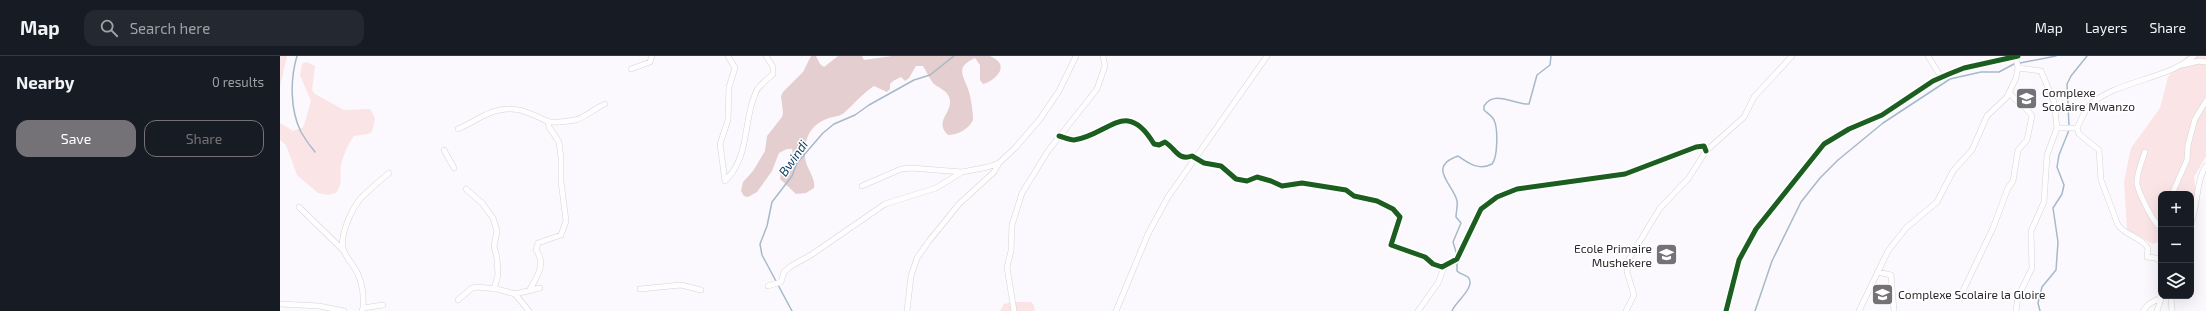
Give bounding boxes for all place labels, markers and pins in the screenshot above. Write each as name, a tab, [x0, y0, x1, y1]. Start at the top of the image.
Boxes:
place label: Complexe Scolaire Mwanzo	[2042, 85, 2135, 113]
school or university icon: Complexe Scolaire Mwanzo	[2013, 86, 2039, 112]
place label: Ecole Primaire Mushekere	[1574, 241, 1652, 269]
school or university icon: Ecole Primaire Mushekere	[1654, 242, 1680, 268]
school or university icon: Complexe Scolaire la Gloire	[1869, 281, 1895, 307]
place label: Complexe Scolaire la Gloire	[1898, 287, 2046, 301]

